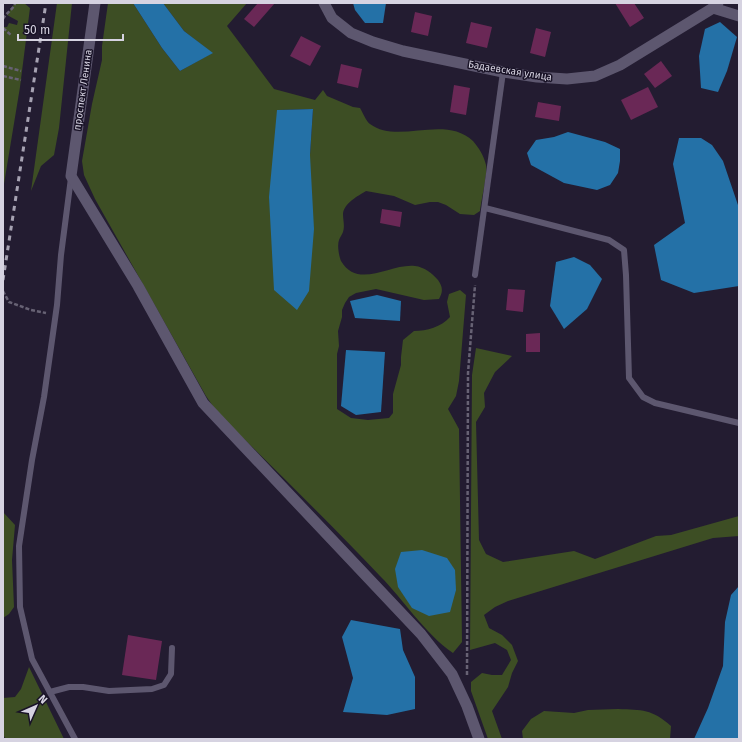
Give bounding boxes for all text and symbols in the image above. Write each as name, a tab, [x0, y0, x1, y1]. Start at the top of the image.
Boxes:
scale bar	[18, 16, 123, 42]
text: 50 m	[24, 23, 50, 37]
street label: проспект Ленина	[71, 49, 95, 131]
street label: Бадаевская улица	[467, 58, 553, 84]
north arrow	[16, 686, 56, 726]
text: N	[36, 692, 50, 706]

